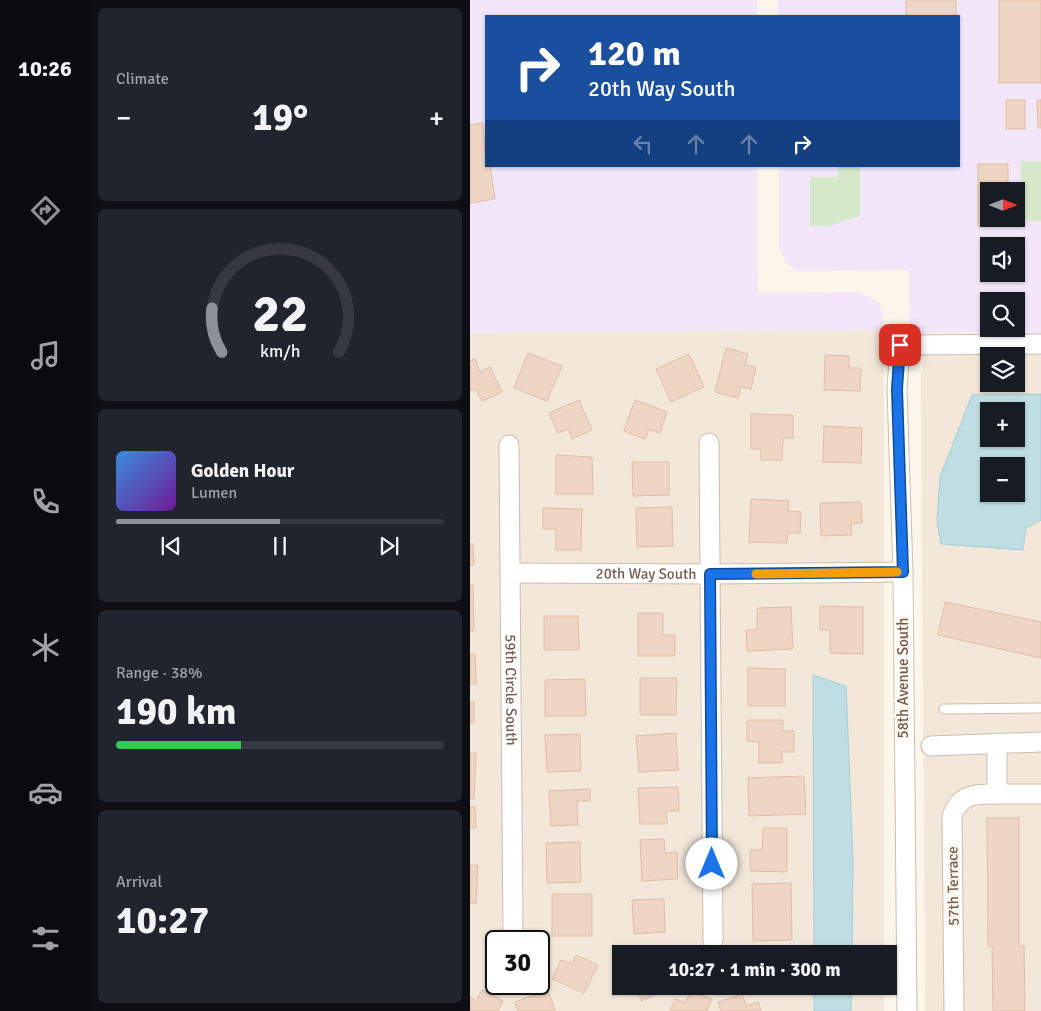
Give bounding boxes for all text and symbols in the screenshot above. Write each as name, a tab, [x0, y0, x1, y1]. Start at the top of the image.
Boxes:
text: 120 m	[588, 32, 681, 75]
icon: right	[505, 35, 570, 100]
text: 10:26	[18, 55, 72, 82]
text: Climate	[116, 69, 169, 89]
text: 20th Way South	[588, 75, 736, 102]
text: 19°	[252, 94, 308, 141]
text: −	[116, 101, 131, 135]
text: +	[429, 101, 444, 135]
icon: left	[629, 130, 657, 158]
icon: ahead	[682, 130, 710, 158]
icon: ahead	[735, 130, 763, 158]
icon: right	[788, 130, 816, 158]
north arrow	[980, 182, 1025, 228]
map controls	[980, 182, 1025, 502]
icon: directions	[28, 193, 63, 228]
button: sound	[980, 237, 1025, 282]
text: 22	[252, 282, 308, 346]
button: search	[980, 292, 1025, 337]
pin	[879, 324, 921, 366]
icon: arrive	[886, 331, 914, 359]
icon: music	[28, 338, 63, 373]
text: km/h	[260, 340, 300, 362]
button: layers	[980, 347, 1025, 392]
button: +	[980, 402, 1025, 447]
button: −	[980, 457, 1025, 502]
text: Golden Hour	[191, 459, 294, 483]
text: Lumen	[191, 483, 237, 503]
icon: phone	[28, 484, 63, 519]
icon: previous	[157, 532, 185, 560]
icon: pause	[266, 532, 294, 560]
icon: next	[375, 532, 403, 560]
street label: 20th Way South	[596, 564, 696, 583]
street label: 58th Avenue South	[894, 618, 912, 738]
icon: climate	[28, 630, 63, 665]
street label: 59th Circle South	[502, 634, 520, 746]
text: Range · 38%	[116, 663, 202, 683]
text: 190 km	[116, 688, 237, 735]
icon: car	[28, 775, 63, 810]
position arrow	[685, 837, 737, 889]
street label: 57th Terrace	[943, 846, 963, 926]
text: Arrival	[116, 872, 162, 892]
text: 10:27	[116, 897, 209, 944]
icon: filters	[28, 921, 63, 956]
speed limit sign: 30	[485, 930, 550, 995]
text: 10:27 · 1 min · 300 m	[668, 958, 841, 982]

